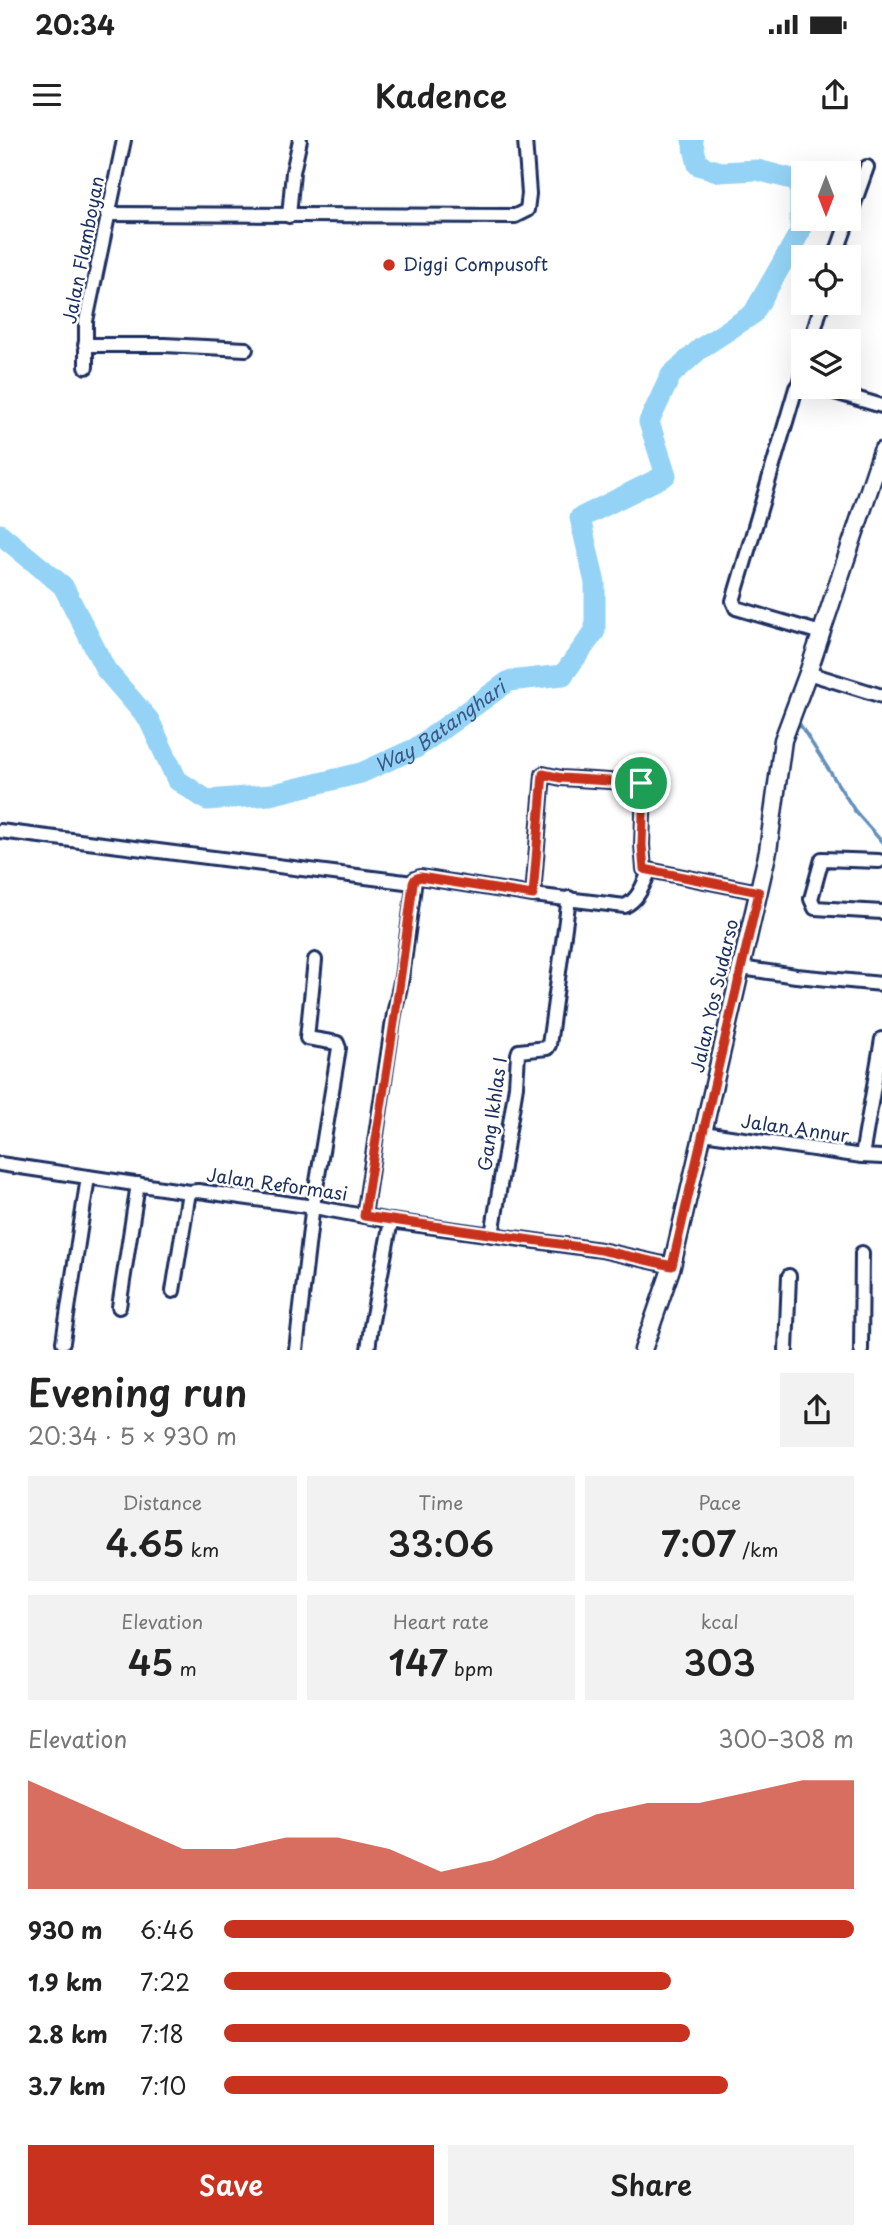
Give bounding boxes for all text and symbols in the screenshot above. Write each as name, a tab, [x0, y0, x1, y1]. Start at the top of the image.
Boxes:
text: 20:34	[35, 5, 115, 44]
text: Kadence	[375, 71, 507, 119]
icon: menu	[28, 76, 66, 114]
icon: share	[816, 76, 854, 114]
north arrow	[791, 161, 861, 231]
map controls	[791, 161, 861, 399]
street label: Jalan Flamboyan	[55, 174, 110, 326]
button: locate	[791, 245, 861, 315]
place label: Diggi Compusoft	[403, 250, 548, 277]
marker: Diggi Compusoft	[381, 257, 397, 273]
button: layers	[791, 329, 861, 399]
water label: Way Batanghari	[369, 672, 513, 778]
pin	[611, 753, 671, 813]
icon: arrive	[622, 764, 660, 802]
street label: Jalan Yos Sudarso	[683, 916, 744, 1075]
street label: Gang Ikhlas I	[470, 1055, 513, 1173]
street label: Jalan Annur	[739, 1107, 852, 1149]
street label: Jalan Reformasi	[205, 1160, 350, 1207]
text: Evening run	[28, 1363, 247, 1420]
button: share	[780, 1373, 854, 1447]
text: 20:34 · 5 × 930 m	[28, 1418, 237, 1453]
text: Distance	[122, 1488, 202, 1516]
text: Time	[419, 1488, 463, 1516]
text: Pace	[698, 1488, 741, 1516]
text: 4.65	[105, 1516, 184, 1569]
text: 33:06	[388, 1516, 494, 1569]
text: 7:07	[661, 1516, 736, 1569]
text: km	[184, 1535, 219, 1563]
text: /km	[736, 1535, 779, 1563]
text: Elevation	[121, 1607, 203, 1635]
text: Heart rate	[393, 1607, 489, 1635]
text: kcal	[701, 1607, 739, 1635]
text: 45	[128, 1635, 173, 1688]
text: 147	[389, 1635, 448, 1688]
text: 303	[684, 1635, 756, 1688]
text: m	[173, 1654, 197, 1682]
text: bpm	[448, 1654, 493, 1682]
text: Elevation	[28, 1721, 127, 1756]
text: 300–308 m	[718, 1721, 854, 1756]
text: 930 m	[28, 1912, 103, 1947]
text: 6:46	[140, 1912, 194, 1947]
text: 1.9 km	[28, 1964, 102, 1999]
text: 7:22	[140, 1964, 190, 1999]
text: 2.8 km	[28, 2016, 108, 2051]
text: 7:18	[140, 2016, 184, 2051]
text: 3.7 km	[28, 2068, 106, 2103]
text: 7:10	[140, 2068, 186, 2103]
button: Save	[28, 2145, 434, 2225]
button: Share	[448, 2145, 854, 2225]

